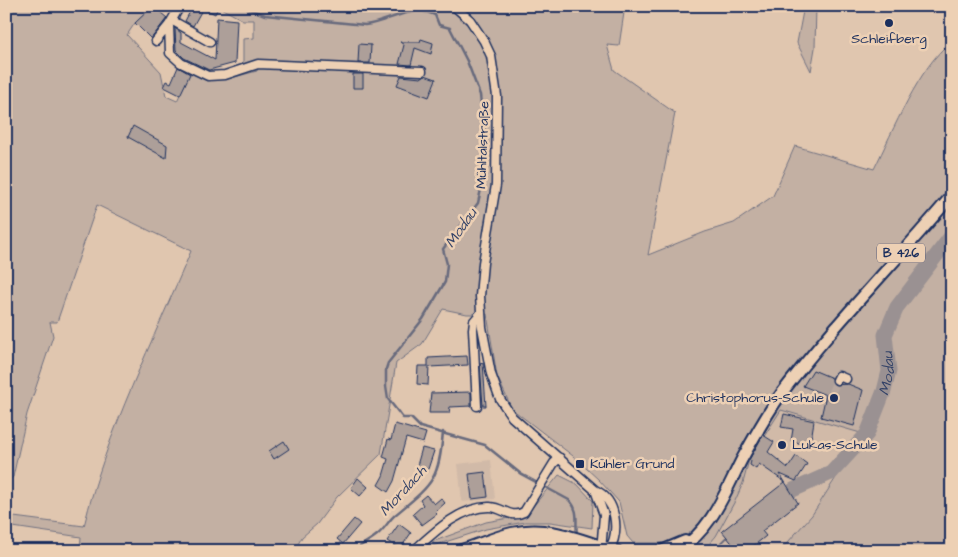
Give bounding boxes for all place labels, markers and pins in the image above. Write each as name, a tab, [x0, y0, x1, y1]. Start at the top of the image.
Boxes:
marker: Schleifberg	[883, 17, 895, 29]
place label: Schleifberg	[851, 29, 927, 49]
place label: Christophorus-Schule	[686, 388, 824, 408]
marker: Christophorus-Schule	[828, 392, 840, 404]
place label: Lukas-Schule	[792, 435, 878, 455]
marker: Lukas-Schule	[776, 439, 788, 451]
place label: Kühler Grund	[590, 454, 674, 474]
marker: Kühler Grund	[574, 458, 586, 470]

